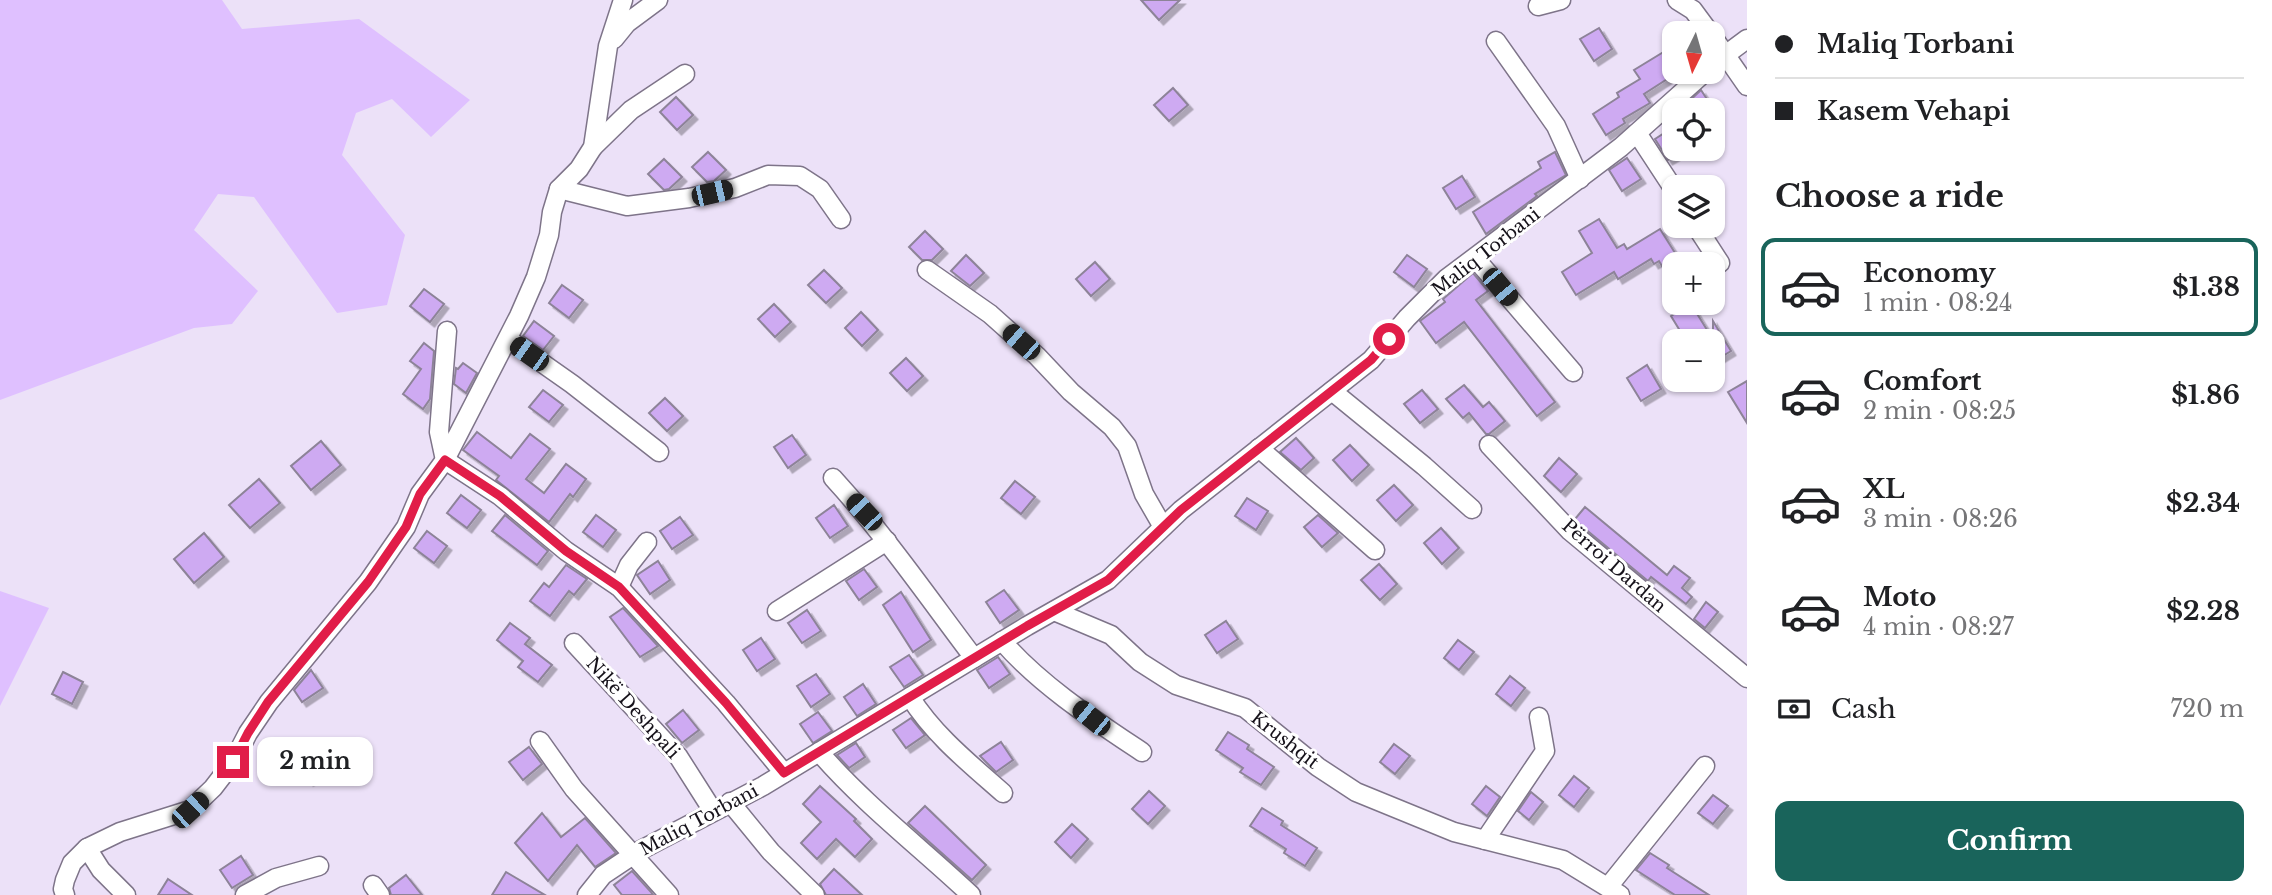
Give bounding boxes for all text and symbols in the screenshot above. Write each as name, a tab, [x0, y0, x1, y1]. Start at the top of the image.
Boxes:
north arrow	[1662, 21, 1726, 84]
map controls	[1662, 21, 1725, 392]
text: Maliq Torbani	[1817, 28, 2014, 60]
text: Kasem Vehapi	[1817, 95, 2010, 127]
button: locate	[1662, 98, 1725, 161]
button: layers	[1662, 175, 1725, 238]
text: Choose a ride	[1775, 176, 2004, 216]
car	[690, 178, 735, 208]
street label: Maliq Torbani	[1428, 203, 1544, 301]
button: +	[1662, 252, 1725, 315]
icon: car	[1779, 256, 1842, 319]
text: Economy	[1863, 257, 1996, 289]
car	[1479, 264, 1522, 310]
text: $1.38	[2172, 271, 2240, 303]
text: 1 min · 08:24	[1863, 289, 2013, 317]
car	[999, 320, 1044, 364]
route start	[1373, 323, 1405, 355]
button: −	[1662, 329, 1725, 392]
car	[506, 333, 553, 375]
icon: car	[1779, 364, 1842, 427]
text: Comfort	[1863, 365, 1981, 397]
text: $1.86	[2171, 379, 2240, 411]
text: 2 min · 08:25	[1863, 397, 2016, 425]
icon: car	[1779, 472, 1842, 535]
text: XL	[1863, 473, 1905, 505]
text: $2.34	[2166, 487, 2240, 519]
car	[842, 489, 887, 535]
text: 3 min · 08:26	[1863, 505, 2018, 533]
street label: Përroi Dardan	[1557, 515, 1671, 617]
icon: car	[1779, 580, 1842, 643]
text: Moto	[1863, 581, 1936, 613]
text: $2.28	[2166, 595, 2240, 627]
text: 4 min · 08:27	[1863, 613, 2014, 641]
street label: Nikë Deshpali	[582, 653, 684, 763]
icon: cash	[1775, 690, 1813, 728]
text: Cash	[1831, 693, 1896, 725]
text: 720 m	[2171, 695, 2244, 723]
car	[1069, 697, 1114, 739]
street label: Krushqit	[1247, 707, 1323, 773]
callout: 2 min	[258, 738, 373, 786]
route end	[217, 746, 249, 778]
text: 2 min	[279, 747, 351, 775]
street label: Maliq Torbani	[636, 780, 762, 860]
car	[168, 788, 213, 832]
button: Confirm	[1775, 801, 2244, 881]

